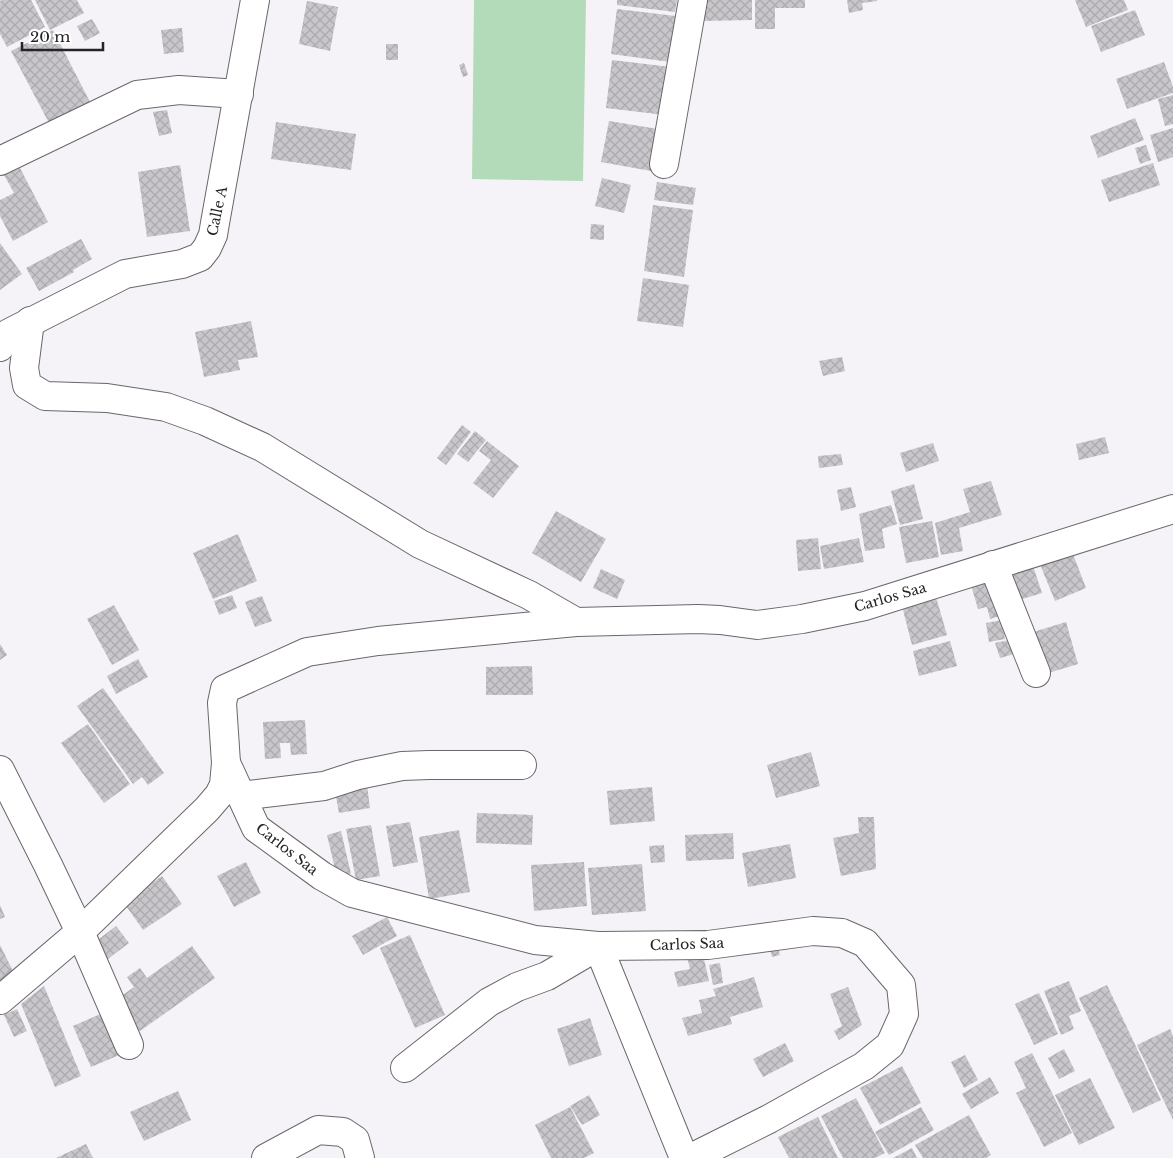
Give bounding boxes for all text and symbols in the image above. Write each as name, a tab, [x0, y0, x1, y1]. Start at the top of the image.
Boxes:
scale bar	[22, 20, 104, 52]
text: 20 m	[30, 27, 70, 46]
street label: Calle A	[203, 184, 231, 238]
street label: Carlos Saa	[852, 578, 928, 616]
street label: Carlos Saa	[252, 819, 322, 879]
street label: Carlos Saa	[650, 934, 725, 954]

